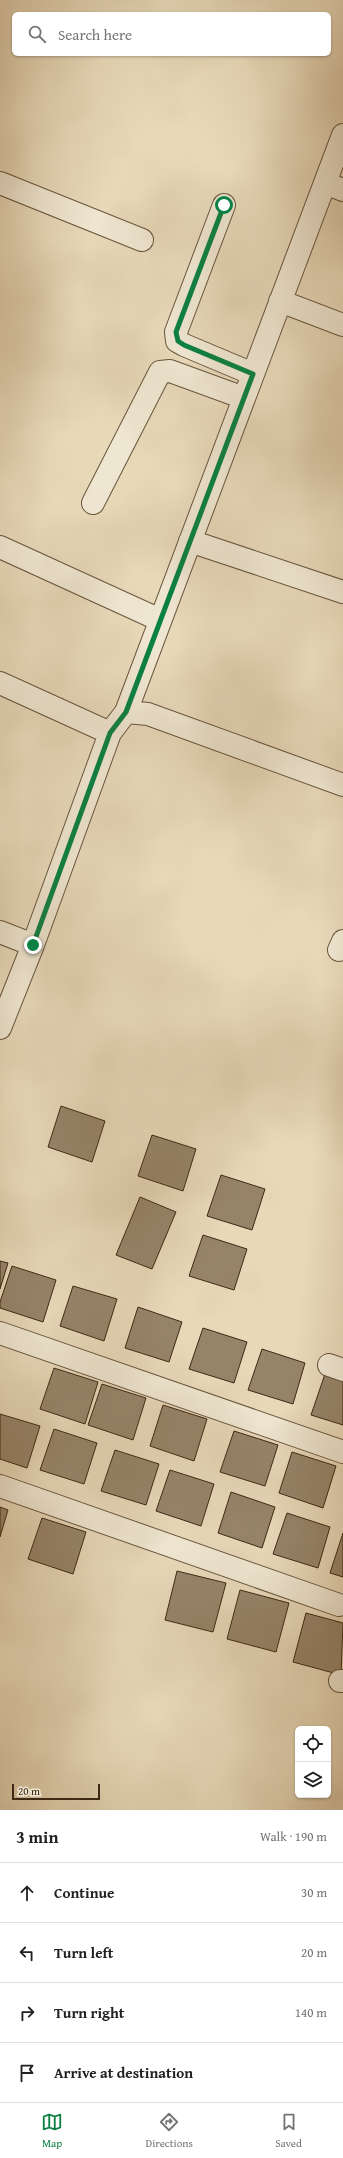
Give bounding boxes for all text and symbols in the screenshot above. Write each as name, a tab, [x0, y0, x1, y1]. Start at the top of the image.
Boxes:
search box	[12, 12, 331, 56]
icon: search	[26, 23, 48, 45]
text: Search here	[58, 24, 132, 45]
route start	[215, 196, 233, 214]
route end	[24, 936, 42, 954]
map controls	[295, 1726, 331, 1798]
button: locate	[295, 1726, 331, 1762]
button: layers	[295, 1762, 331, 1798]
scale bar	[12, 1782, 100, 1801]
text: 20 m	[18, 1783, 40, 1799]
text: 3 min	[16, 1824, 58, 1849]
text: Walk · 190 m	[260, 1827, 327, 1846]
icon: ahead	[16, 1882, 38, 1904]
text: Continue	[54, 1882, 115, 1903]
text: 30 m	[301, 1883, 327, 1902]
icon: left	[16, 1942, 38, 1964]
text: Turn left	[54, 1942, 113, 1963]
text: 20 m	[301, 1943, 327, 1962]
icon: right	[16, 2002, 38, 2024]
text: Turn right	[54, 2002, 125, 2023]
text: 140 m	[295, 2003, 327, 2022]
icon: arrive	[16, 2062, 38, 2084]
text: Arrive at destination	[54, 2062, 193, 2083]
tab: Map	[41, 2111, 63, 2151]
tab: Directions	[146, 2111, 193, 2151]
tab: Saved	[275, 2111, 302, 2151]

